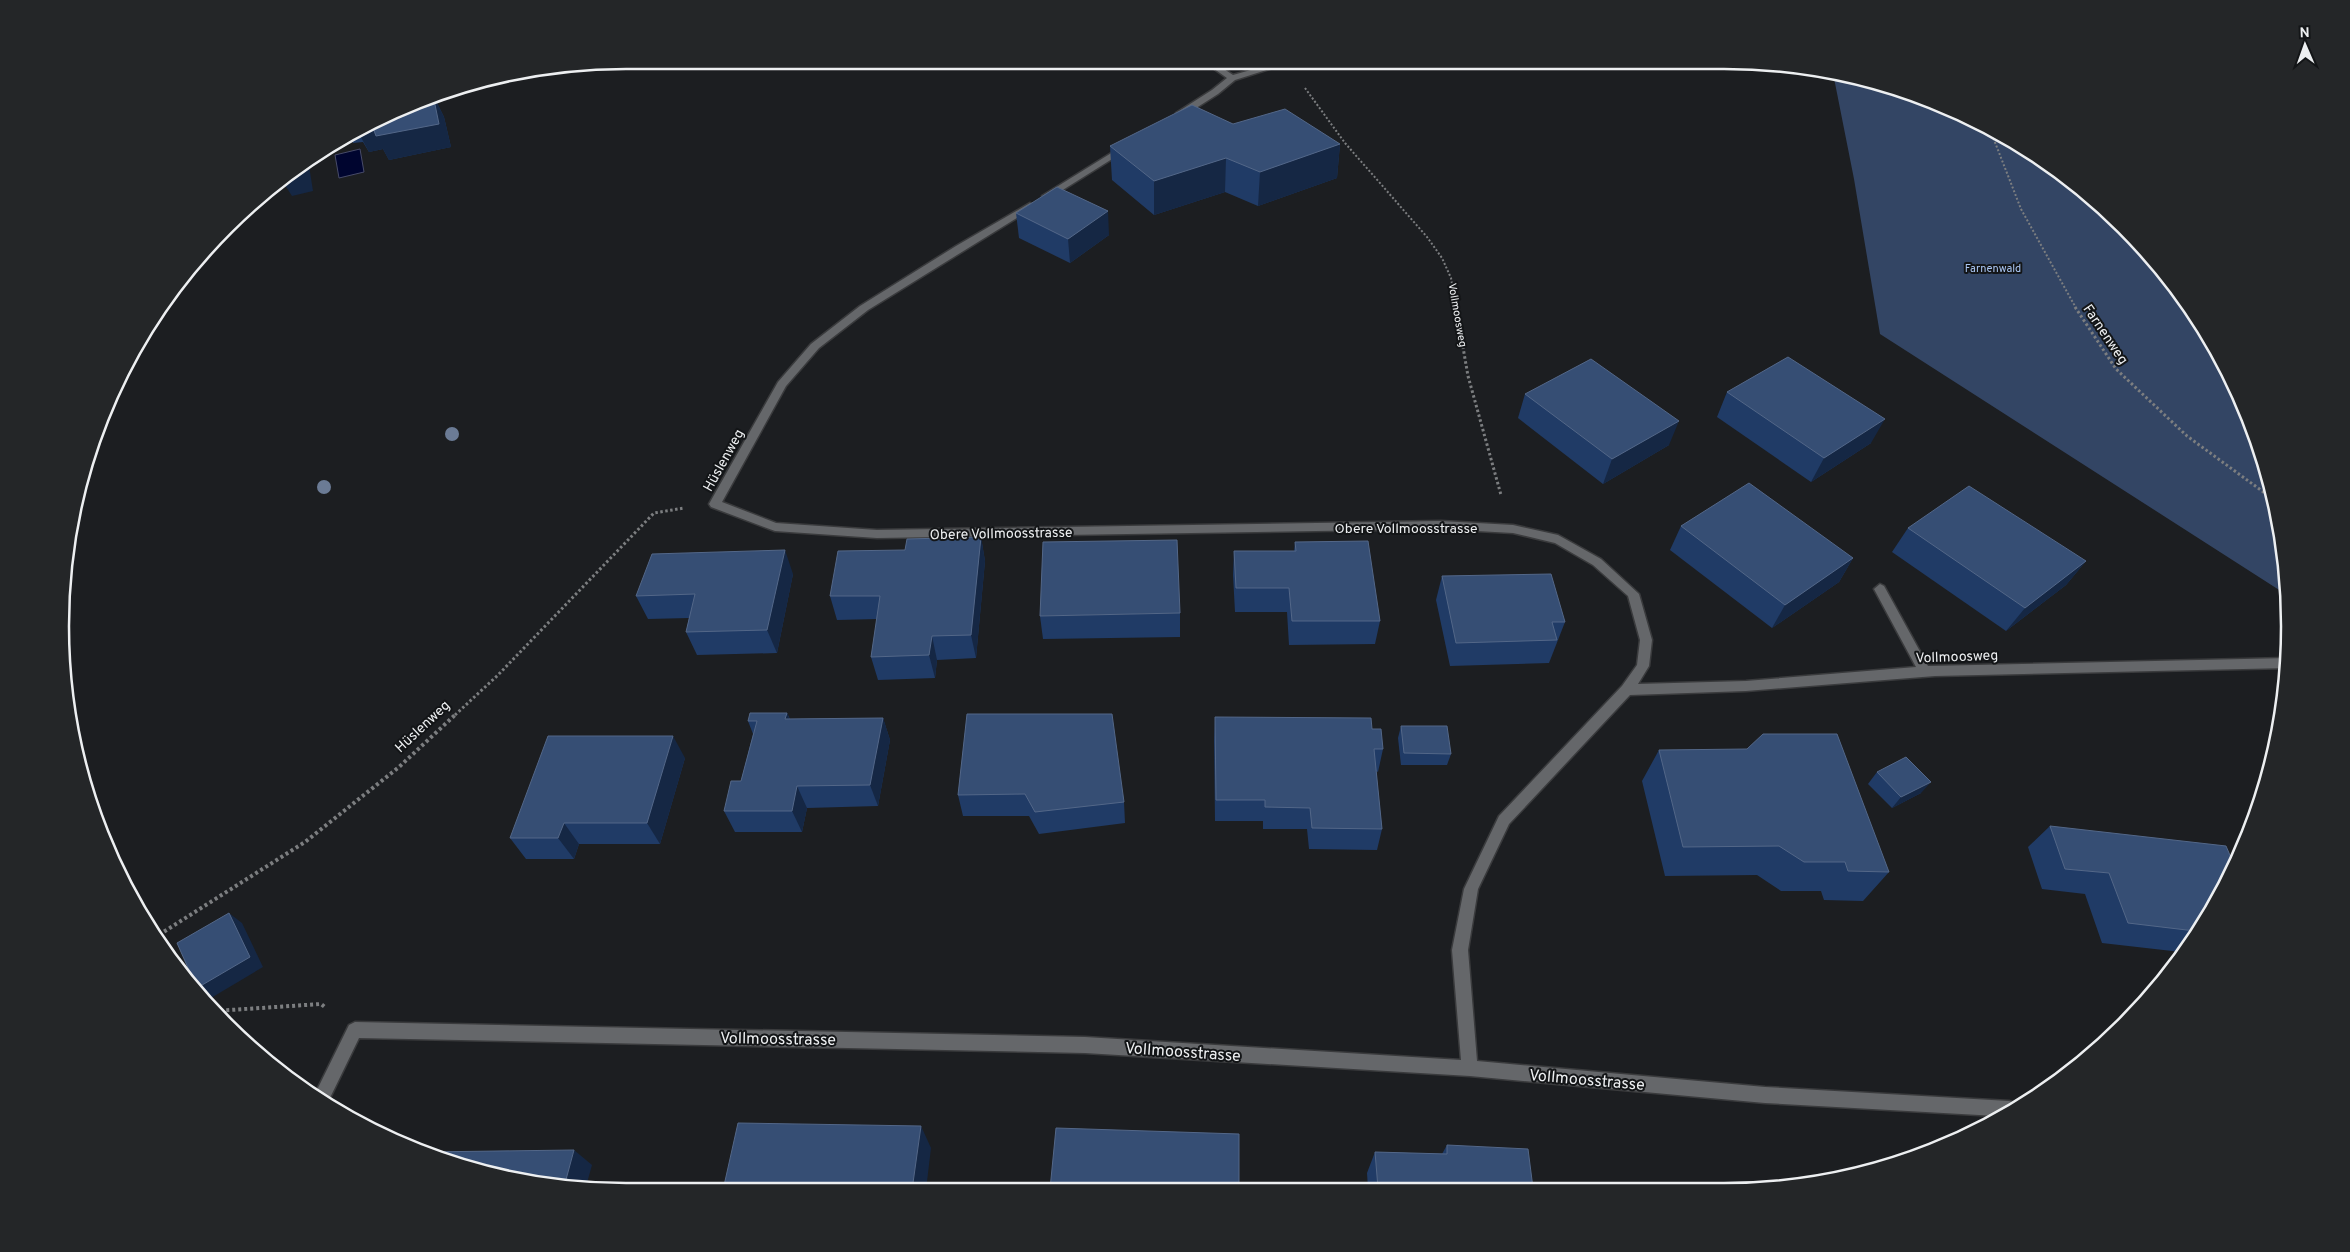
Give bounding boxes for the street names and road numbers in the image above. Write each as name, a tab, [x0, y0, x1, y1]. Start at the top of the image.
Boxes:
street label: Vollmoosweg	[1444, 282, 1470, 348]
street label: Farnenweg	[2078, 302, 2131, 368]
street label: Hüslenweg	[700, 426, 748, 495]
street label: Obere Vollmoosstrasse	[1335, 521, 1477, 538]
street label: Obere Vollmoosstrasse	[929, 525, 1073, 544]
street label: Vollmoosweg	[1915, 648, 1999, 667]
street label: Hüslenweg	[392, 697, 454, 757]
street label: Vollmoosstrasse	[720, 1029, 836, 1051]
street label: Vollmoosstrasse	[1124, 1039, 1241, 1067]
street label: Vollmoosstrasse	[1528, 1066, 1645, 1096]

